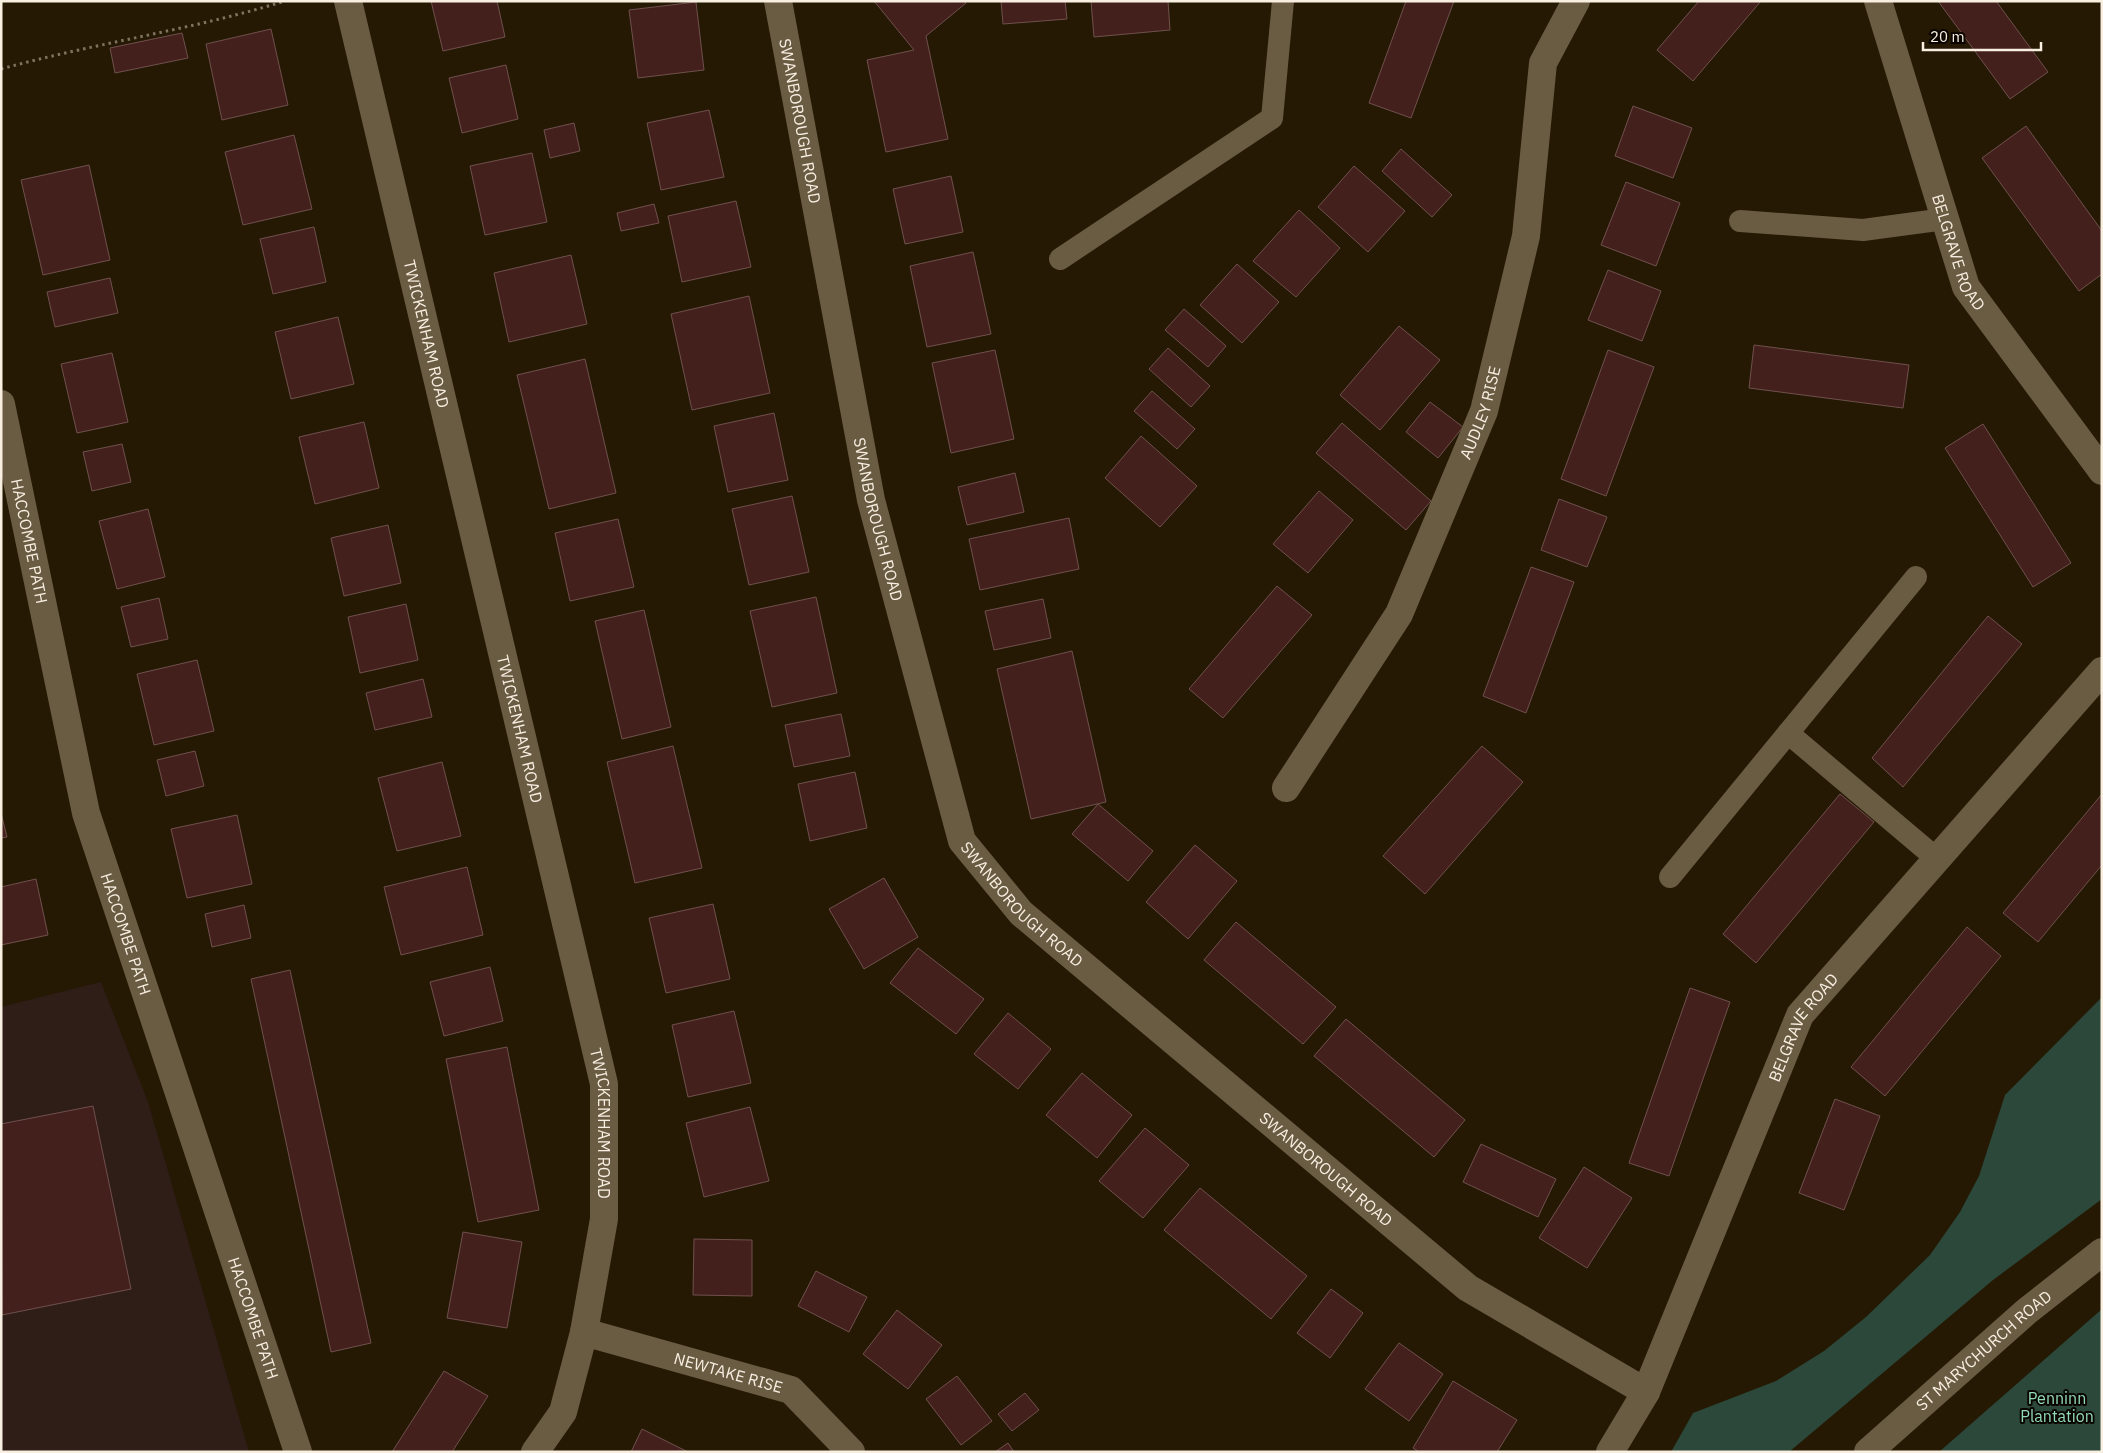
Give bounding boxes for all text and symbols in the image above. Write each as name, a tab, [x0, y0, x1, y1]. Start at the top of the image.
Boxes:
scale bar	[1923, 20, 2040, 52]
text: 20 m	[1930, 27, 1965, 46]
street label: SWANBOROUGH ROAD	[775, 37, 826, 205]
street label: BELGRAVE ROAD	[1928, 191, 1990, 314]
street label: TWICKENHAM ROAD	[400, 258, 454, 410]
street label: AUDLEY RISE	[1455, 364, 1504, 462]
street label: SWANBOROUGH ROAD	[850, 436, 908, 603]
street label: HACCOMBE PATH	[7, 477, 52, 605]
street label: TWICKENHAM ROAD	[493, 653, 547, 805]
street label: SWANBOROUGH ROAD	[957, 837, 1087, 971]
street label: HACCOMBE PATH	[97, 870, 156, 997]
street label: BELGRAVE ROAD	[1764, 969, 1842, 1084]
street label: TWICKENHAM ROAD	[586, 1046, 615, 1199]
street label: SWANBOROUGH ROAD	[1256, 1108, 1397, 1231]
street label: HACCOMBE PATH	[224, 1255, 283, 1382]
street label: ST MARYCHURCH ROAD	[1912, 1286, 2055, 1415]
street label: NEWTAKE RISE	[672, 1348, 785, 1397]
park label: Penninn Plantation	[2020, 1388, 2094, 1426]

